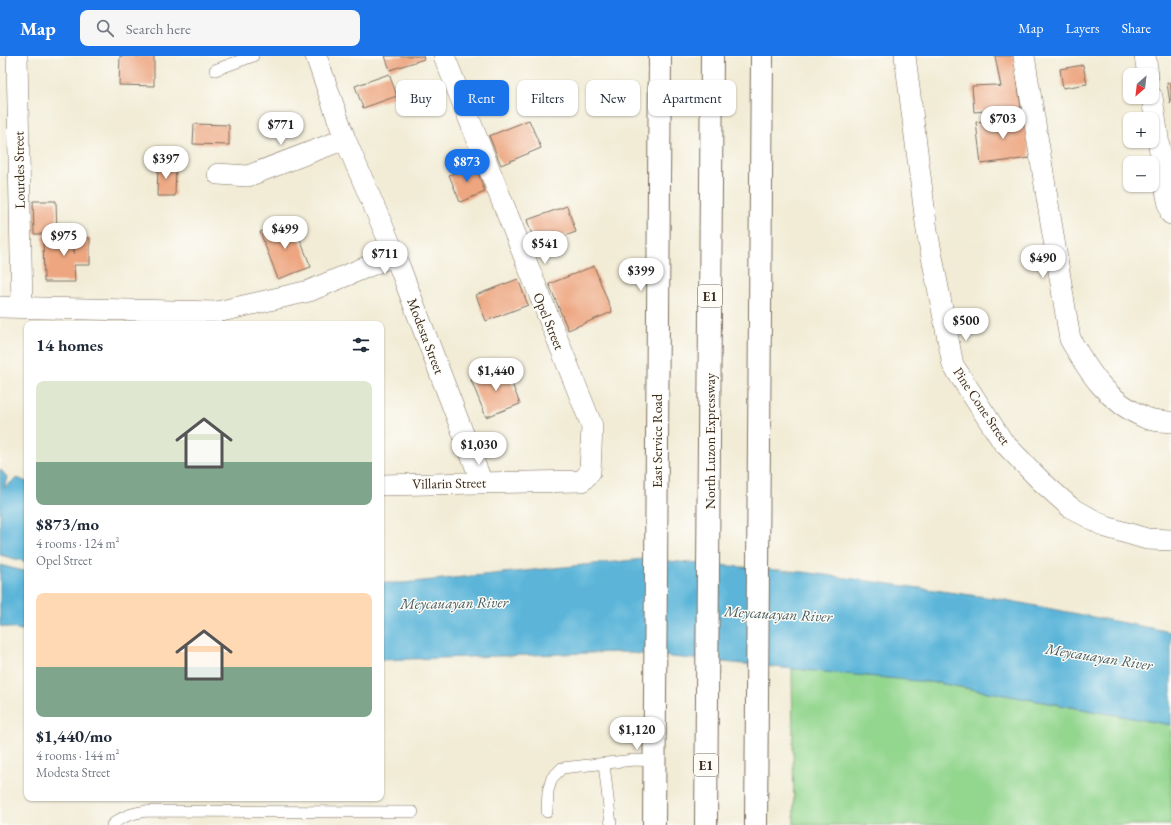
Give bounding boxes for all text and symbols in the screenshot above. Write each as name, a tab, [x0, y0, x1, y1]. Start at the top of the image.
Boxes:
search box	[80, 10, 360, 46]
text: Map	[20, 16, 56, 41]
icon: search	[94, 17, 116, 39]
text: Search here	[126, 19, 191, 38]
text: Map	[1018, 19, 1043, 37]
text: Layers	[1065, 19, 1100, 37]
text: Share	[1122, 19, 1151, 37]
north arrow	[1123, 68, 1159, 104]
map controls	[1123, 68, 1159, 192]
chip: Buy	[396, 80, 446, 116]
chip: Rent	[454, 80, 509, 116]
chip: Filters	[517, 80, 578, 116]
chip: New	[586, 80, 640, 116]
chip: Apartment	[648, 80, 736, 116]
pin: $703	[979, 106, 1027, 140]
text: $703	[990, 110, 1016, 127]
pin: $771	[257, 112, 305, 146]
button: +	[1123, 112, 1159, 148]
text: $771	[268, 116, 294, 133]
street label: Lourdes Street	[9, 130, 29, 209]
pin: $397	[142, 146, 190, 180]
pin: $873	[443, 149, 491, 183]
text: $397	[153, 150, 179, 167]
text: $873	[454, 153, 480, 170]
button: −	[1123, 156, 1159, 192]
pin: $499	[261, 216, 309, 250]
text: $499	[272, 220, 298, 237]
pin: $975	[40, 223, 88, 257]
text: $975	[51, 227, 77, 244]
pin: $541	[521, 231, 569, 265]
text: $541	[532, 235, 558, 252]
pin: $711	[361, 241, 409, 275]
text: $711	[372, 245, 398, 262]
pin: $490	[1019, 245, 1067, 279]
text: $490	[1030, 249, 1056, 266]
pin: $399	[617, 258, 665, 292]
text: $399	[628, 262, 654, 279]
road number: E1	[698, 285, 722, 307]
street label: Opel Street	[529, 290, 569, 353]
street label: Modesta Street	[403, 295, 449, 377]
pin: $500	[942, 308, 990, 342]
text: $500	[953, 312, 979, 329]
text: 14 homes	[36, 334, 103, 356]
icon: filters	[350, 334, 372, 356]
pin: $1,440	[463, 358, 529, 392]
text: $1,440	[478, 362, 514, 379]
street label: Pine Cone Street	[949, 364, 1015, 449]
street label: North Luzon Expressway	[701, 372, 719, 509]
street label: East Service Road	[648, 393, 666, 488]
icon: home	[168, 407, 240, 479]
pin: $1,030	[446, 432, 512, 466]
text: $1,030	[461, 436, 497, 453]
street label: Villarin Street	[412, 473, 487, 493]
text: $873/mo	[36, 513, 99, 535]
text: 4 rooms · 124 m²	[36, 535, 120, 552]
text: Opel Street	[36, 552, 92, 569]
water label: Meycauayan River	[399, 592, 510, 613]
water label: Meycauayan River	[722, 601, 834, 626]
icon: home	[168, 619, 240, 691]
water label: Meycauayan River	[1043, 638, 1155, 675]
pin: $1,120	[604, 717, 670, 751]
text: $1,120	[619, 721, 655, 738]
text: $1,440/mo	[36, 725, 112, 747]
text: 4 rooms · 144 m²	[36, 747, 120, 764]
road number: E1	[694, 754, 718, 776]
text: Modesta Street	[36, 764, 110, 781]

